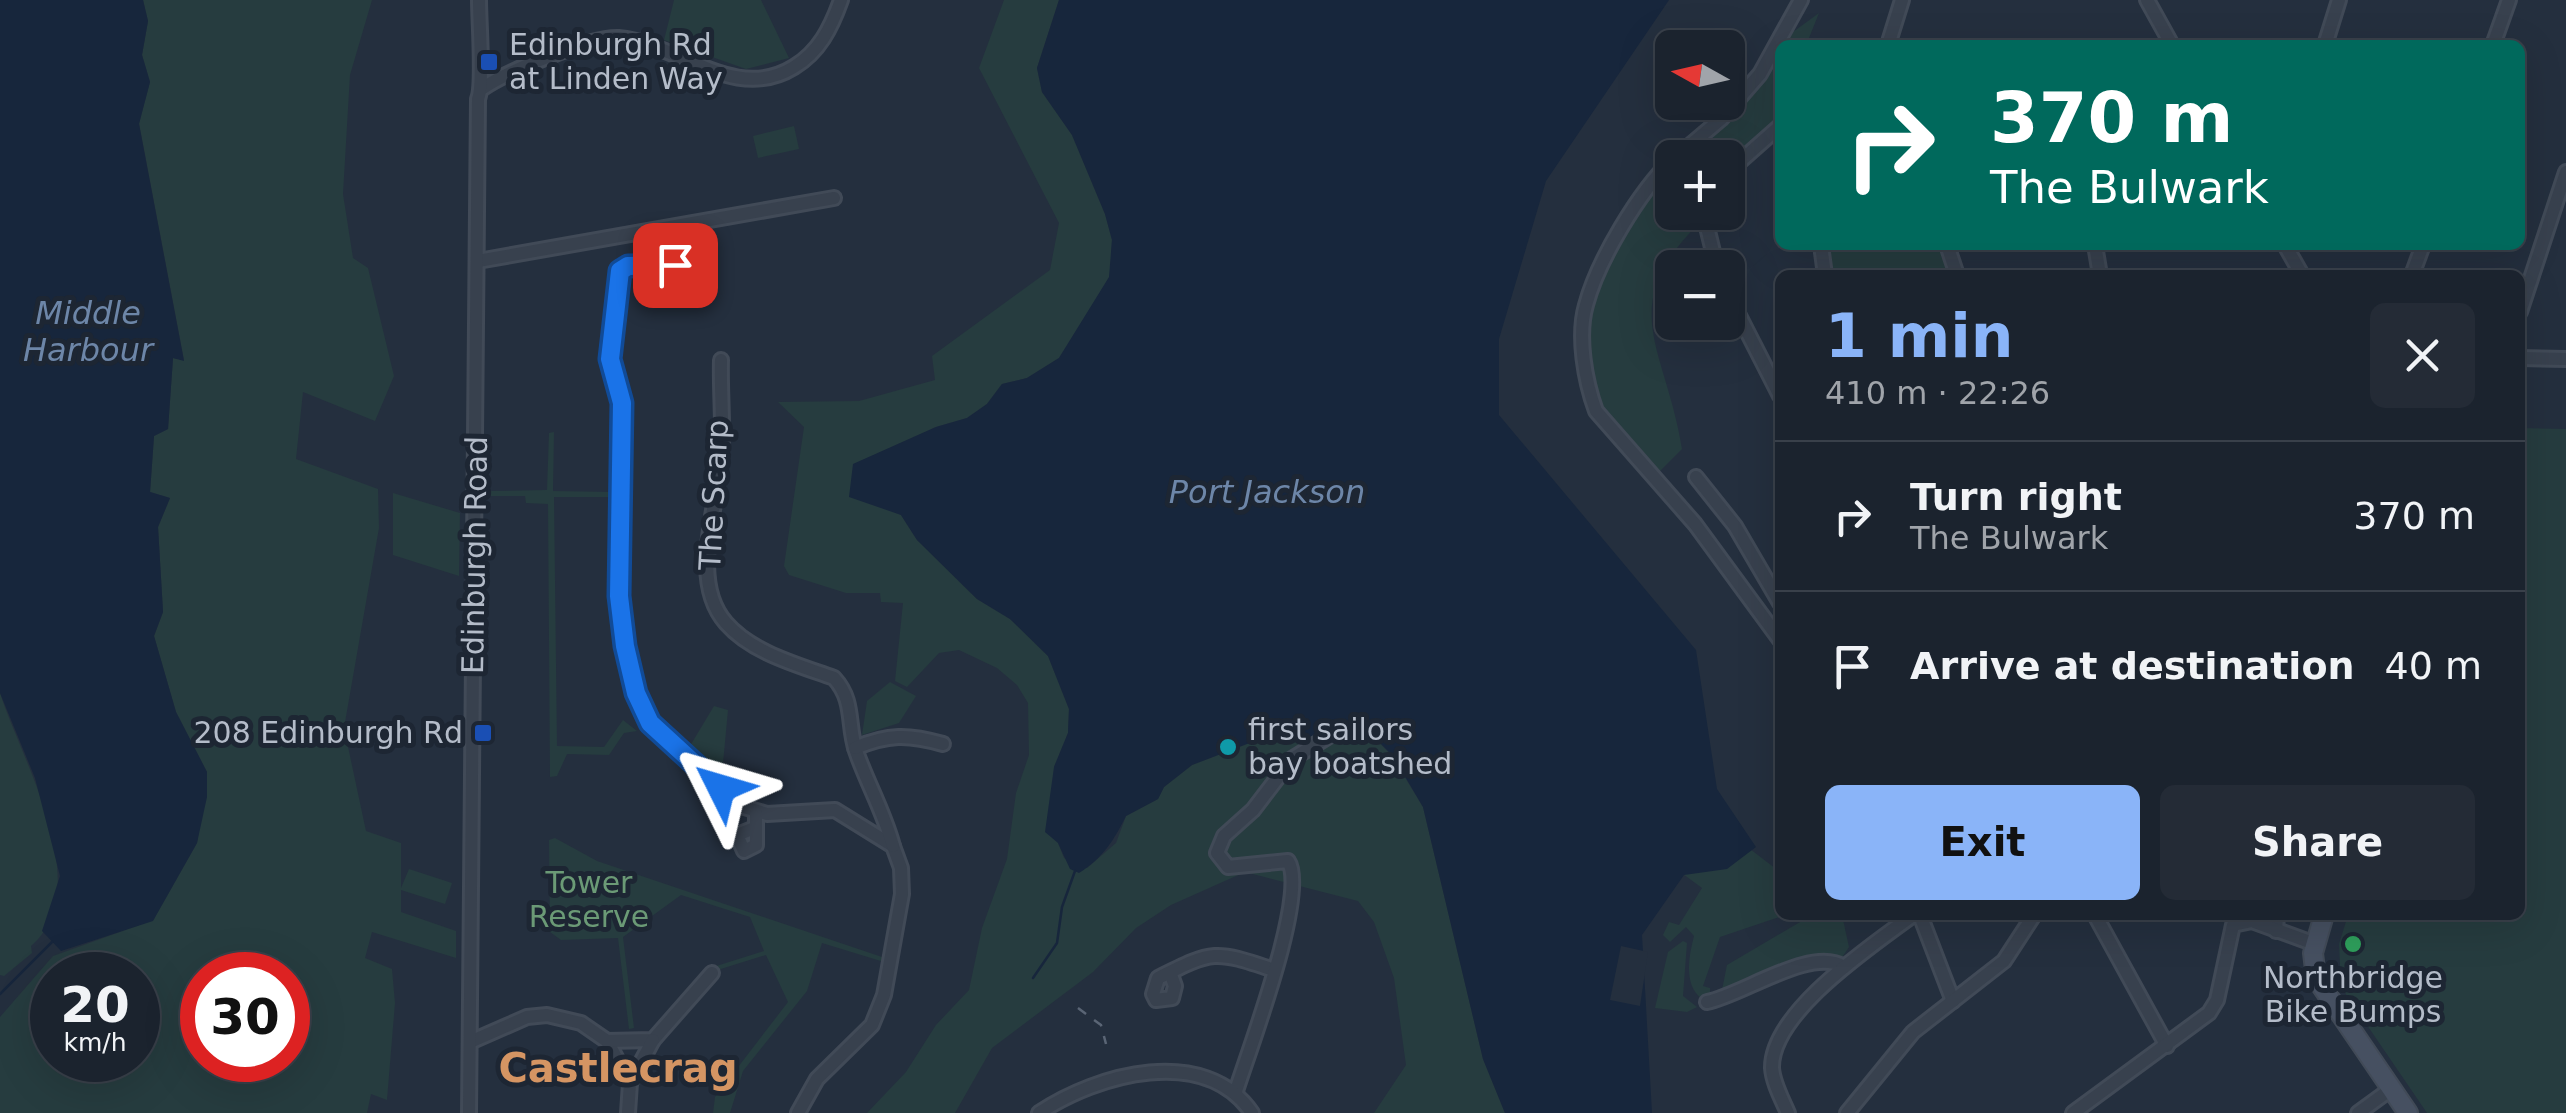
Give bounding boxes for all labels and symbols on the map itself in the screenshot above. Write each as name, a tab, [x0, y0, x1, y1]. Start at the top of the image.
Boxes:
place label: Edinburgh Rd at Linden Way	[509, 27, 723, 96]
north arrow	[1655, 30, 1745, 120]
marker: Edinburgh Rd at Linden Way	[478, 51, 500, 73]
pin	[633, 223, 718, 308]
water label: Middle Harbour	[23, 294, 155, 369]
street label: The Scarp	[692, 419, 735, 572]
street label: Edinburgh Road	[455, 436, 494, 674]
water label: Port Jackson	[1169, 473, 1365, 511]
place label: first sailors bay boatshed	[1248, 712, 1452, 781]
place label: 208 Edinburgh Rd	[194, 715, 463, 750]
marker: 208 Edinburgh Rd	[472, 722, 494, 744]
position arrow	[669, 736, 773, 840]
marker: first sailors bay boatshed	[1217, 736, 1239, 758]
park label: Tower Reserve	[529, 865, 649, 934]
marker: Northbridge Bike Bumps	[2342, 933, 2364, 955]
speed limit sign: 30	[180, 952, 310, 1082]
place label: Northbridge Bike Bumps	[2263, 960, 2443, 1029]
district label: Castlecrag	[498, 1045, 738, 1091]

